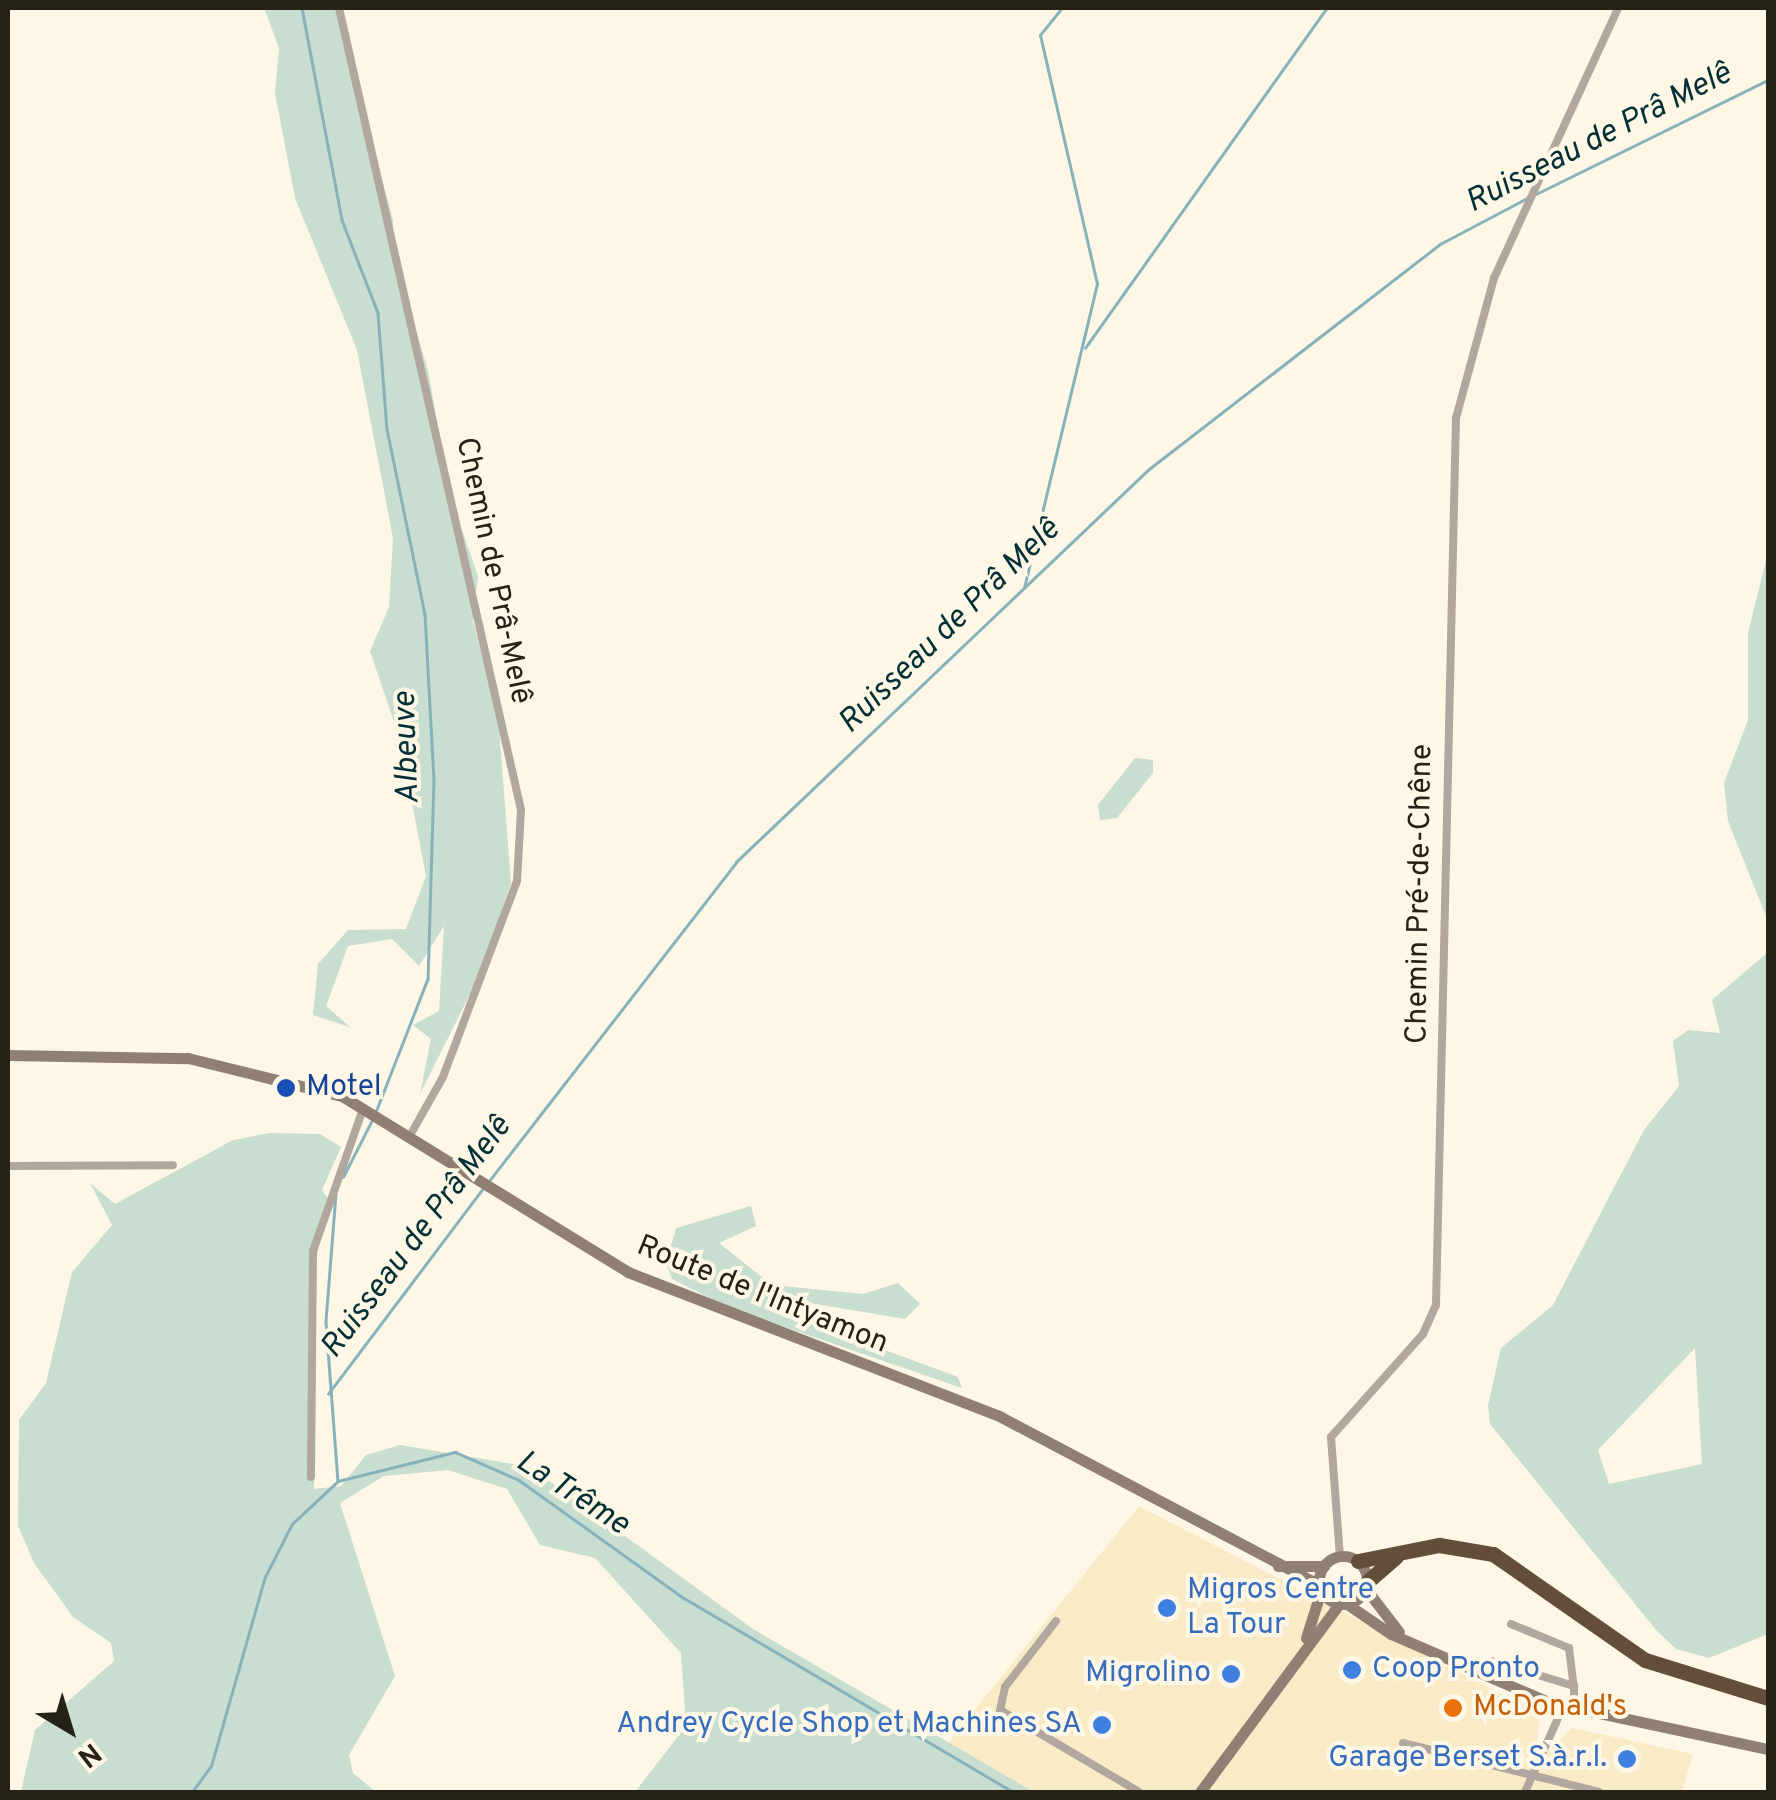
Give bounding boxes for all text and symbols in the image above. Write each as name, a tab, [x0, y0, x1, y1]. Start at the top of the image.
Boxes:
water label: Ruisseau de Prâ Melê	[1460, 55, 1738, 223]
street label: Chemin de Prâ-Melê	[446, 434, 538, 708]
water label: Ruisseau de Prâ Melê	[831, 512, 1069, 742]
water label: Albeuve	[387, 691, 429, 805]
street label: Chemin Pré-de-Chêne	[1400, 744, 1442, 1044]
place label: Motel	[306, 1070, 382, 1106]
marker: Motel	[275, 1077, 297, 1099]
water label: Ruisseau de Prâ Melê	[314, 1110, 520, 1366]
street label: Route de l'Intyamon	[631, 1229, 893, 1363]
water label: La Trême	[508, 1443, 636, 1545]
place label: Migros Centre La Tour	[1187, 1573, 1374, 1644]
marker: Migros Centre La Tour	[1156, 1597, 1178, 1619]
place label: Coop Pronto	[1372, 1652, 1540, 1688]
place label: Migrolino	[1085, 1656, 1211, 1692]
marker: Coop Pronto	[1341, 1659, 1363, 1681]
marker: Migrolino	[1220, 1663, 1242, 1685]
north arrow	[20, 1680, 120, 1780]
place label: McDonald's	[1473, 1690, 1627, 1726]
marker: McDonald's	[1442, 1697, 1464, 1719]
place label: Andrey Cycle Shop et Machines SA	[616, 1707, 1082, 1743]
marker: Andrey Cycle Shop et Machines SA	[1091, 1714, 1113, 1736]
text: N	[69, 1733, 107, 1774]
place label: Garage Berset S.à.r.l.	[1328, 1741, 1607, 1777]
marker: Garage Berset S.à.r.l.	[1616, 1748, 1638, 1770]

